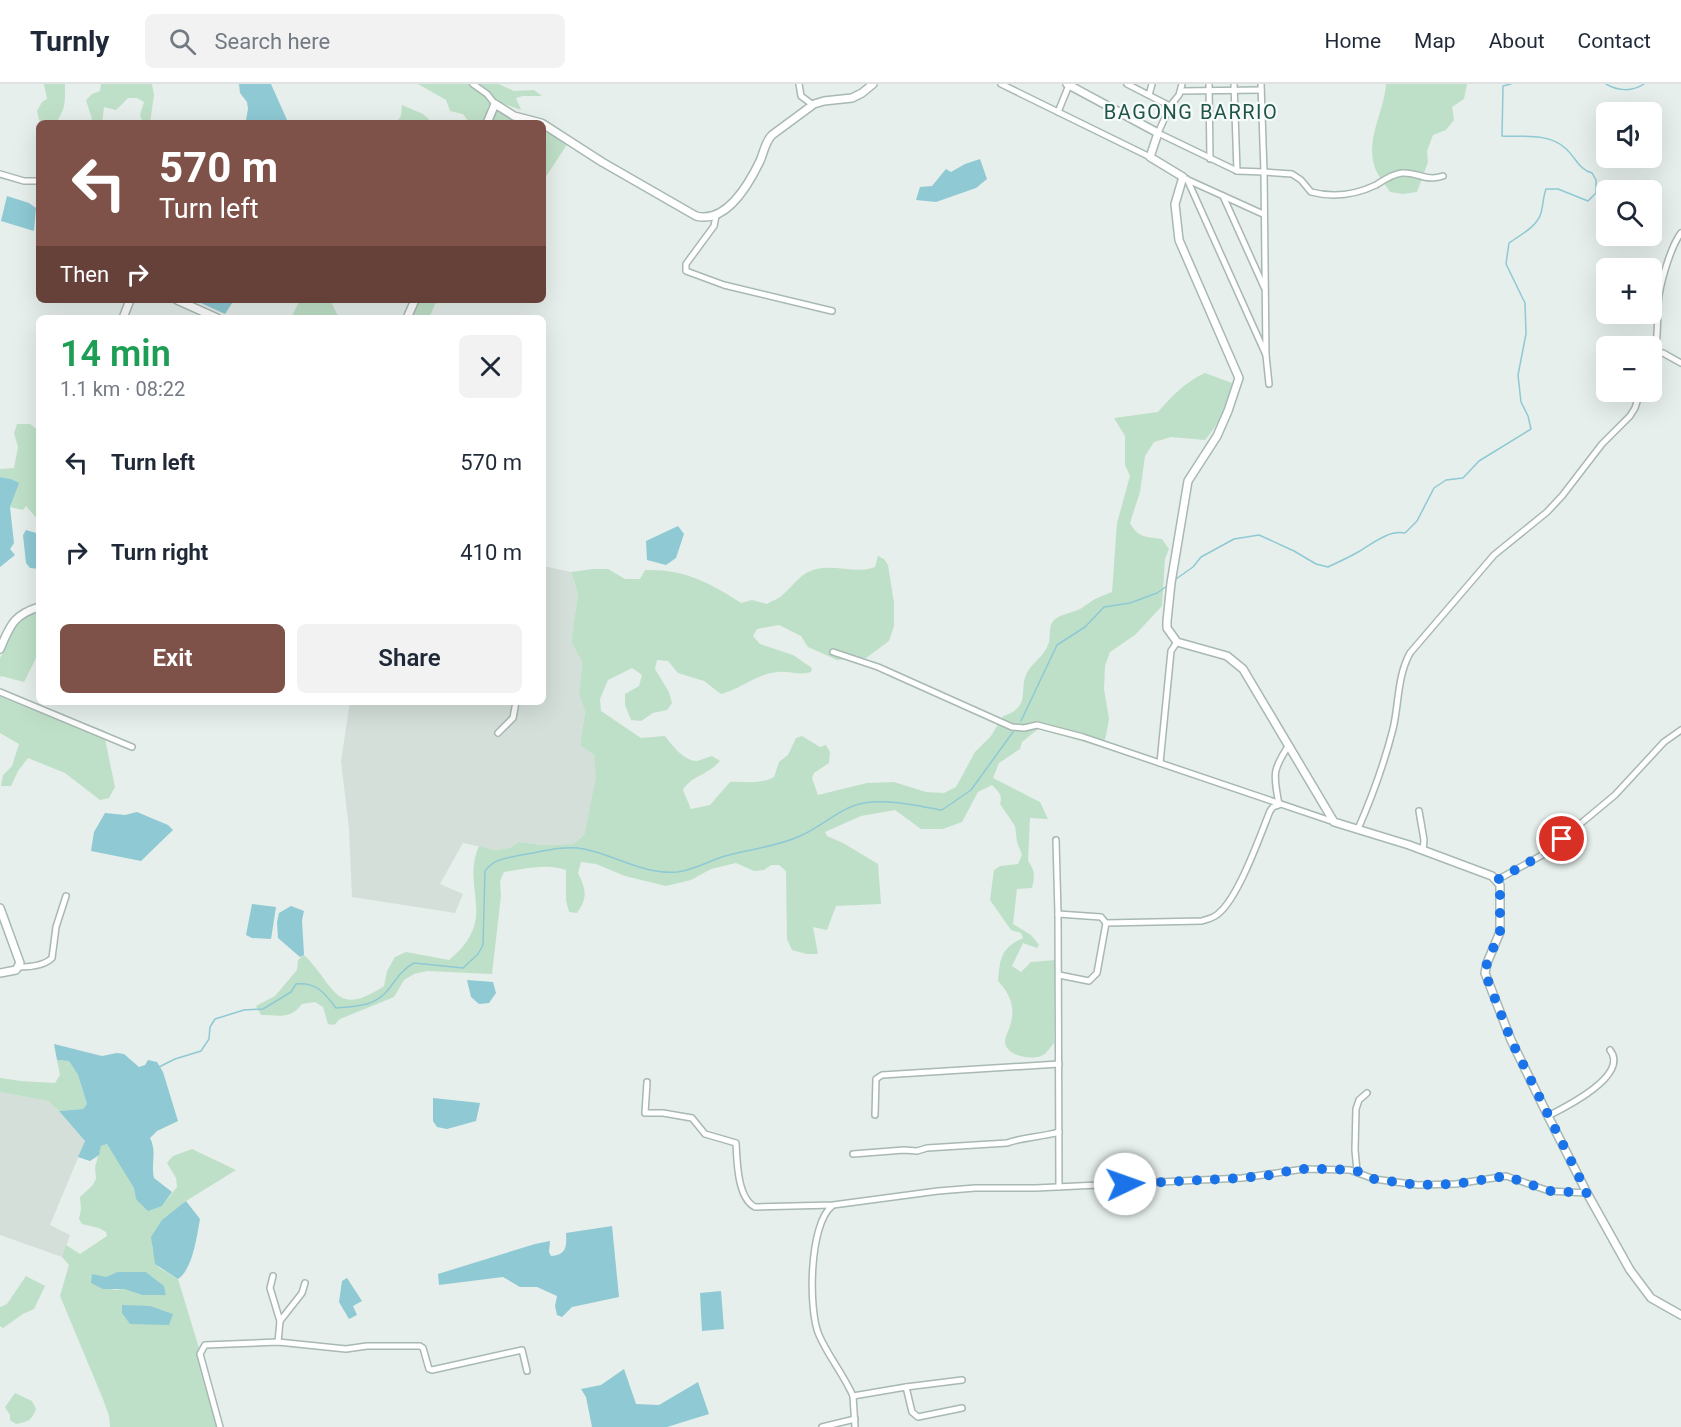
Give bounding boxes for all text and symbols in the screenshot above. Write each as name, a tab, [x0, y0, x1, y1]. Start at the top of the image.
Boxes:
search box	[145, 14, 565, 68]
text: Turnly	[30, 25, 109, 58]
icon: search	[166, 25, 199, 58]
text: Search here	[214, 29, 330, 54]
text: Home	[1325, 29, 1381, 53]
text: Map	[1414, 29, 1456, 53]
text: About	[1489, 29, 1545, 53]
text: Contact	[1578, 29, 1651, 53]
district label: BAGONG BARRIO	[1104, 100, 1278, 124]
map controls	[1596, 102, 1662, 402]
button: sound	[1596, 102, 1662, 168]
text: 570 m	[159, 143, 278, 192]
icon: left	[60, 144, 138, 222]
button: search	[1596, 180, 1662, 246]
text: Turn left	[159, 193, 259, 225]
icon: right	[121, 258, 154, 291]
button: +	[1596, 258, 1662, 324]
text: Then	[60, 262, 109, 287]
text: 14 min	[60, 333, 171, 375]
button: close	[459, 335, 522, 398]
button: −	[1596, 336, 1662, 402]
text: 1.1 km · 08:22	[60, 377, 185, 401]
icon: left	[60, 446, 93, 479]
text: Turn left	[111, 450, 195, 475]
text: 570 m	[460, 450, 522, 475]
icon: right	[60, 536, 93, 569]
text: Turn right	[111, 540, 208, 565]
text: 410 m	[460, 540, 522, 565]
button: Exit	[60, 624, 285, 693]
button: Share	[297, 624, 522, 693]
pin	[1536, 813, 1587, 864]
icon: arrive	[1545, 822, 1578, 855]
position arrow	[1093, 1152, 1157, 1216]

